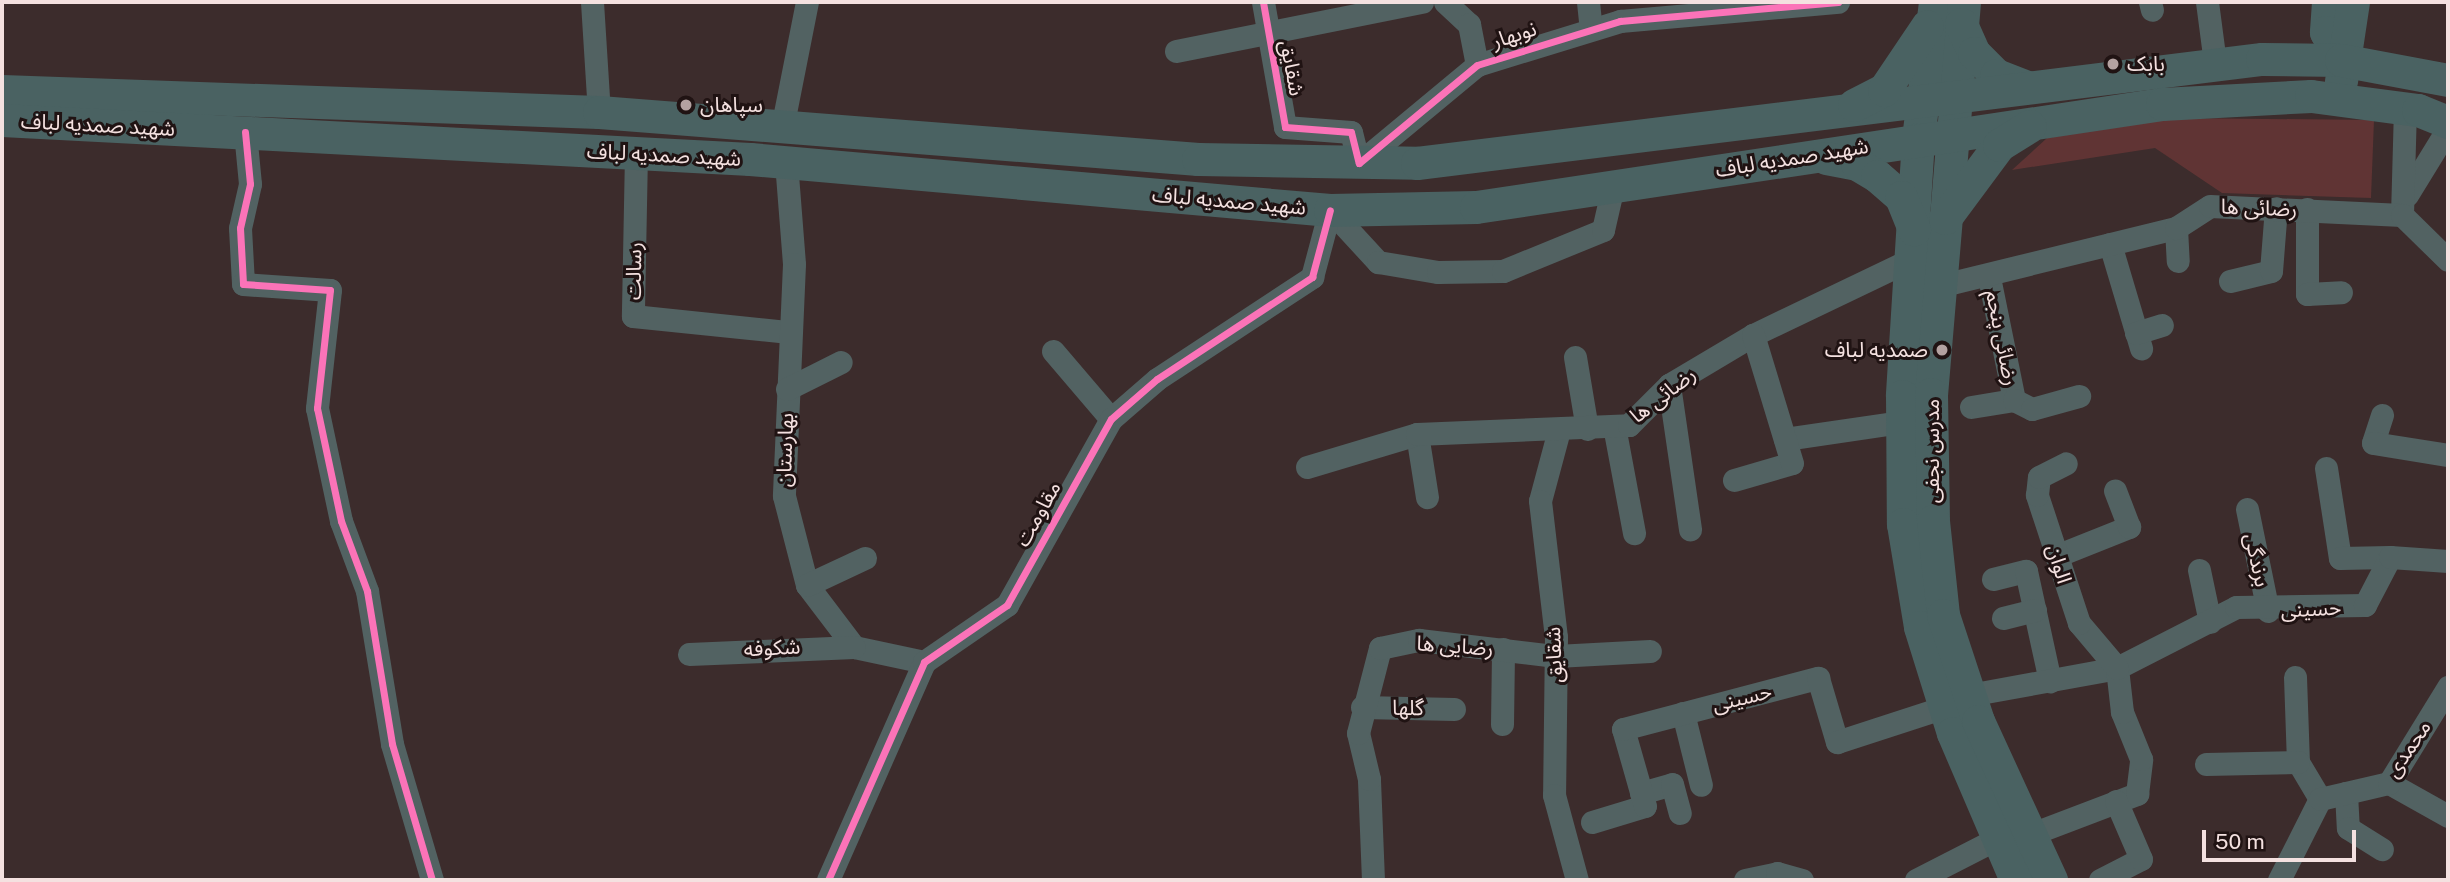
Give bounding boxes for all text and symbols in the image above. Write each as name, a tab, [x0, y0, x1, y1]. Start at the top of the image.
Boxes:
street label: نوبهار	[1488, 16, 1540, 54]
street label: شقایق	[1275, 38, 1309, 98]
place label: بابک	[2127, 51, 2165, 77]
marker: بابک	[2105, 56, 2121, 72]
place label: سپاهان	[700, 92, 763, 118]
marker: سپاهان	[678, 97, 694, 113]
street label: شهید صمدیه لباف	[20, 108, 176, 142]
street label: شهید صمدیه لباف	[1714, 133, 1870, 183]
street label: شهید صمدیه لباف	[586, 138, 742, 172]
street label: شهید صمدیه لباف	[1151, 182, 1307, 220]
street label: رضائی ها	[2220, 194, 2298, 222]
street label: رسالت	[621, 242, 647, 300]
street label: رضائی پنجم	[1980, 288, 2024, 388]
place label: صمدیه لباف	[1825, 337, 1928, 363]
marker: صمدیه لباف	[1934, 342, 1950, 358]
street label: رضائی ها	[1625, 362, 1701, 428]
street label: مدرس نجفی	[1919, 399, 1945, 503]
street label: بهارستان	[771, 412, 799, 488]
street label: مقاومت	[1010, 477, 1066, 551]
street label: برندگی	[2239, 531, 2275, 589]
street label: الوان	[2041, 541, 2077, 587]
street label: حسینی	[2280, 595, 2342, 623]
street label: شقایق	[1540, 626, 1568, 684]
street label: رضایی ها	[1416, 631, 1494, 661]
street label: شکوفه	[743, 634, 801, 662]
street label: حسینی	[1709, 678, 1775, 718]
street label: گلها	[1392, 695, 1424, 721]
street label: محمدی	[2380, 716, 2436, 782]
scale bar	[2205, 816, 2359, 860]
text: 50 m	[2215, 829, 2265, 854]

